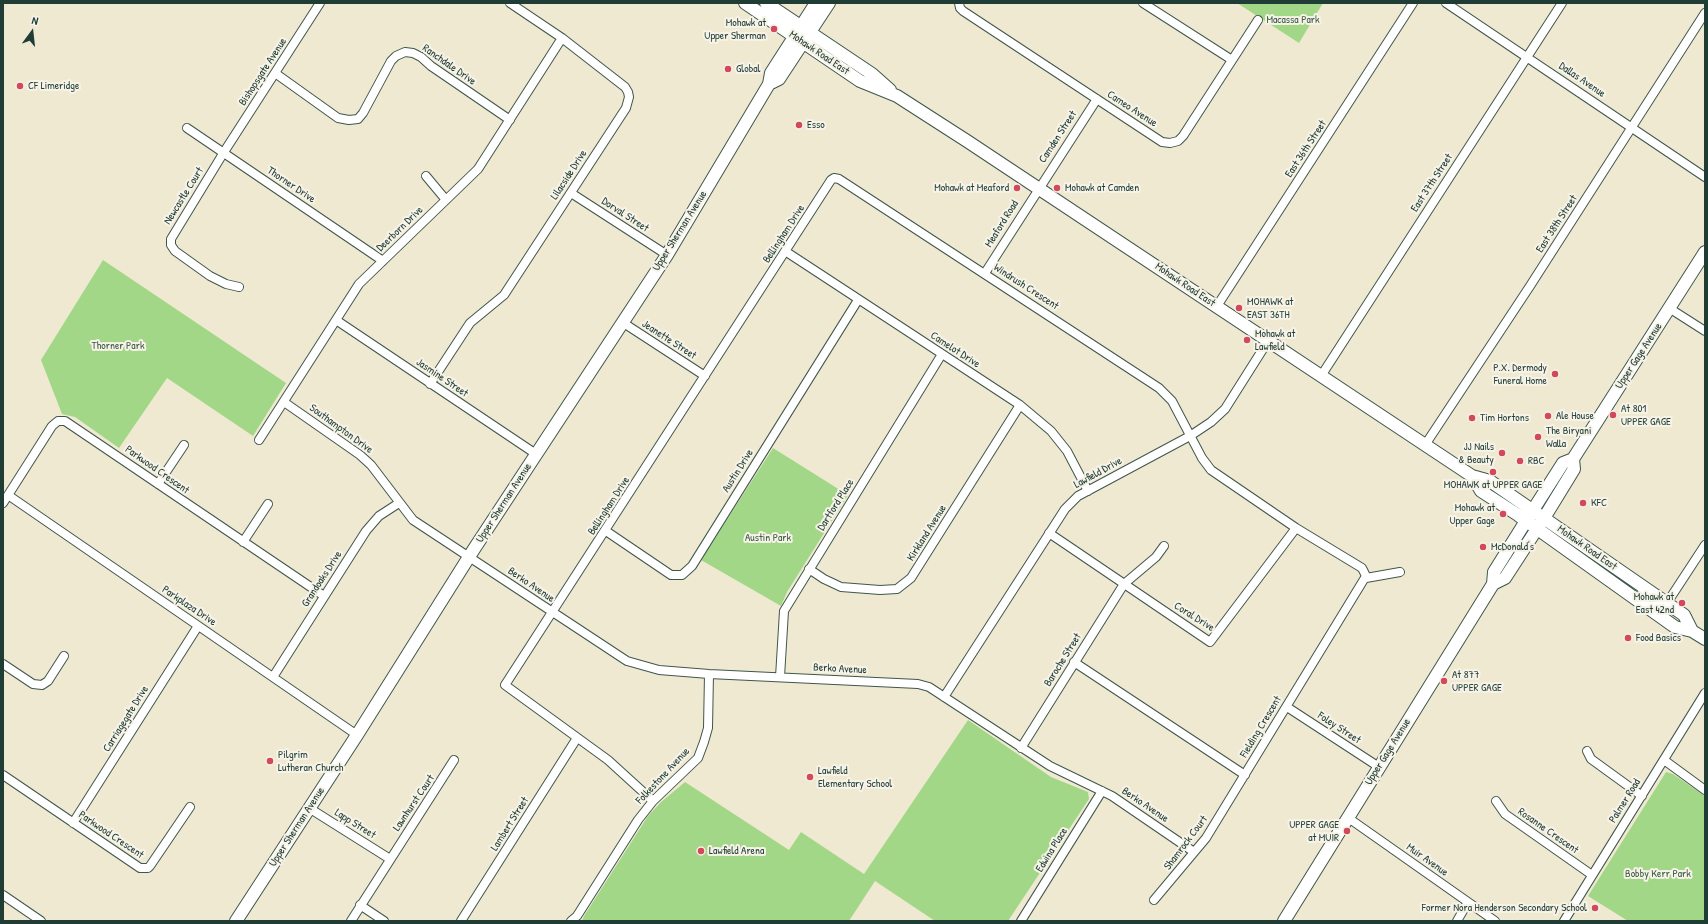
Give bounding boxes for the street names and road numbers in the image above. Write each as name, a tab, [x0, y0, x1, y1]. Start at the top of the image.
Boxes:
street label: Mohawk Road East	[786, 28, 852, 78]
street label: Bishopsgate Avenue	[236, 36, 290, 108]
street label: Ranchdale Drive	[420, 42, 478, 88]
street label: Dallas Avenue	[1556, 60, 1608, 100]
street label: Cameo Avenue	[1104, 88, 1160, 130]
street label: Camden Street	[1036, 108, 1080, 166]
street label: East 36th Street	[1283, 118, 1329, 180]
street label: Lilacside Drive	[548, 148, 590, 202]
street label: East 37th Street	[1408, 151, 1456, 215]
street label: Thorner Drive	[264, 164, 318, 206]
street label: Newcastle Court	[161, 165, 207, 227]
street label: Upper Sherman Avenue	[650, 188, 710, 274]
street label: East 38th Street	[1534, 193, 1580, 255]
street label: Dorval Street	[599, 195, 651, 235]
street label: Meaford Road	[982, 198, 1022, 250]
street label: Bellingham Drive	[760, 202, 808, 266]
street label: Deerborn Drive	[374, 204, 426, 254]
street label: Mohawk Road East	[1152, 260, 1218, 310]
street label: Windrush Crescent	[991, 261, 1061, 313]
street label: Jeanette Street	[639, 318, 699, 362]
street label: Upper Gage Avenue	[1613, 321, 1665, 391]
street label: Camelot Drive	[928, 329, 982, 371]
street label: Jasmine Street	[413, 356, 471, 400]
street label: Southampton Drive	[307, 402, 375, 456]
street label: Parkwood Crescent	[122, 443, 192, 497]
street label: Austin Drive	[720, 447, 756, 495]
street label: Lawfield Drive	[1072, 454, 1124, 492]
street label: Upper Sherman Avenue	[473, 461, 535, 545]
street label: Bellingham Drive	[585, 474, 633, 538]
street label: Dartford Place	[815, 477, 857, 533]
street label: Kirkland Avenue	[904, 502, 950, 564]
street label: Mohawk Road East	[1555, 523, 1619, 573]
street label: Grandoaks Drive	[299, 549, 345, 609]
street label: Berko Avenue	[505, 565, 557, 605]
street label: Parkplaza Drive	[159, 583, 219, 629]
street label: Coral Drive	[1171, 599, 1217, 635]
street label: Baroche Street	[1042, 631, 1084, 689]
street label: Berko Avenue	[813, 661, 867, 677]
street label: Carriagegate Drive	[100, 684, 152, 754]
street label: Fielding Crescent	[1237, 694, 1285, 760]
street label: Foley Street	[1315, 709, 1363, 747]
street label: Upper Gage Avenue	[1362, 716, 1414, 788]
street label: Folkestone Avenue	[633, 745, 693, 807]
street label: Lawnhurst Court	[390, 772, 438, 834]
street label: Palmer Road	[1606, 777, 1644, 825]
street label: Upper Sherman Avenue	[266, 785, 328, 869]
street label: Berko Avenue	[1119, 785, 1171, 825]
street label: Lambert Street	[488, 795, 532, 853]
street label: Rosanne Crescent	[1515, 805, 1581, 857]
street label: Lapp Street	[332, 806, 378, 842]
street label: Parkwood Crescent	[76, 808, 146, 862]
street label: Shamrock Court	[1161, 813, 1211, 873]
street label: Edwina Place	[1033, 825, 1071, 875]
street label: Muir Avenue	[1404, 841, 1450, 879]

